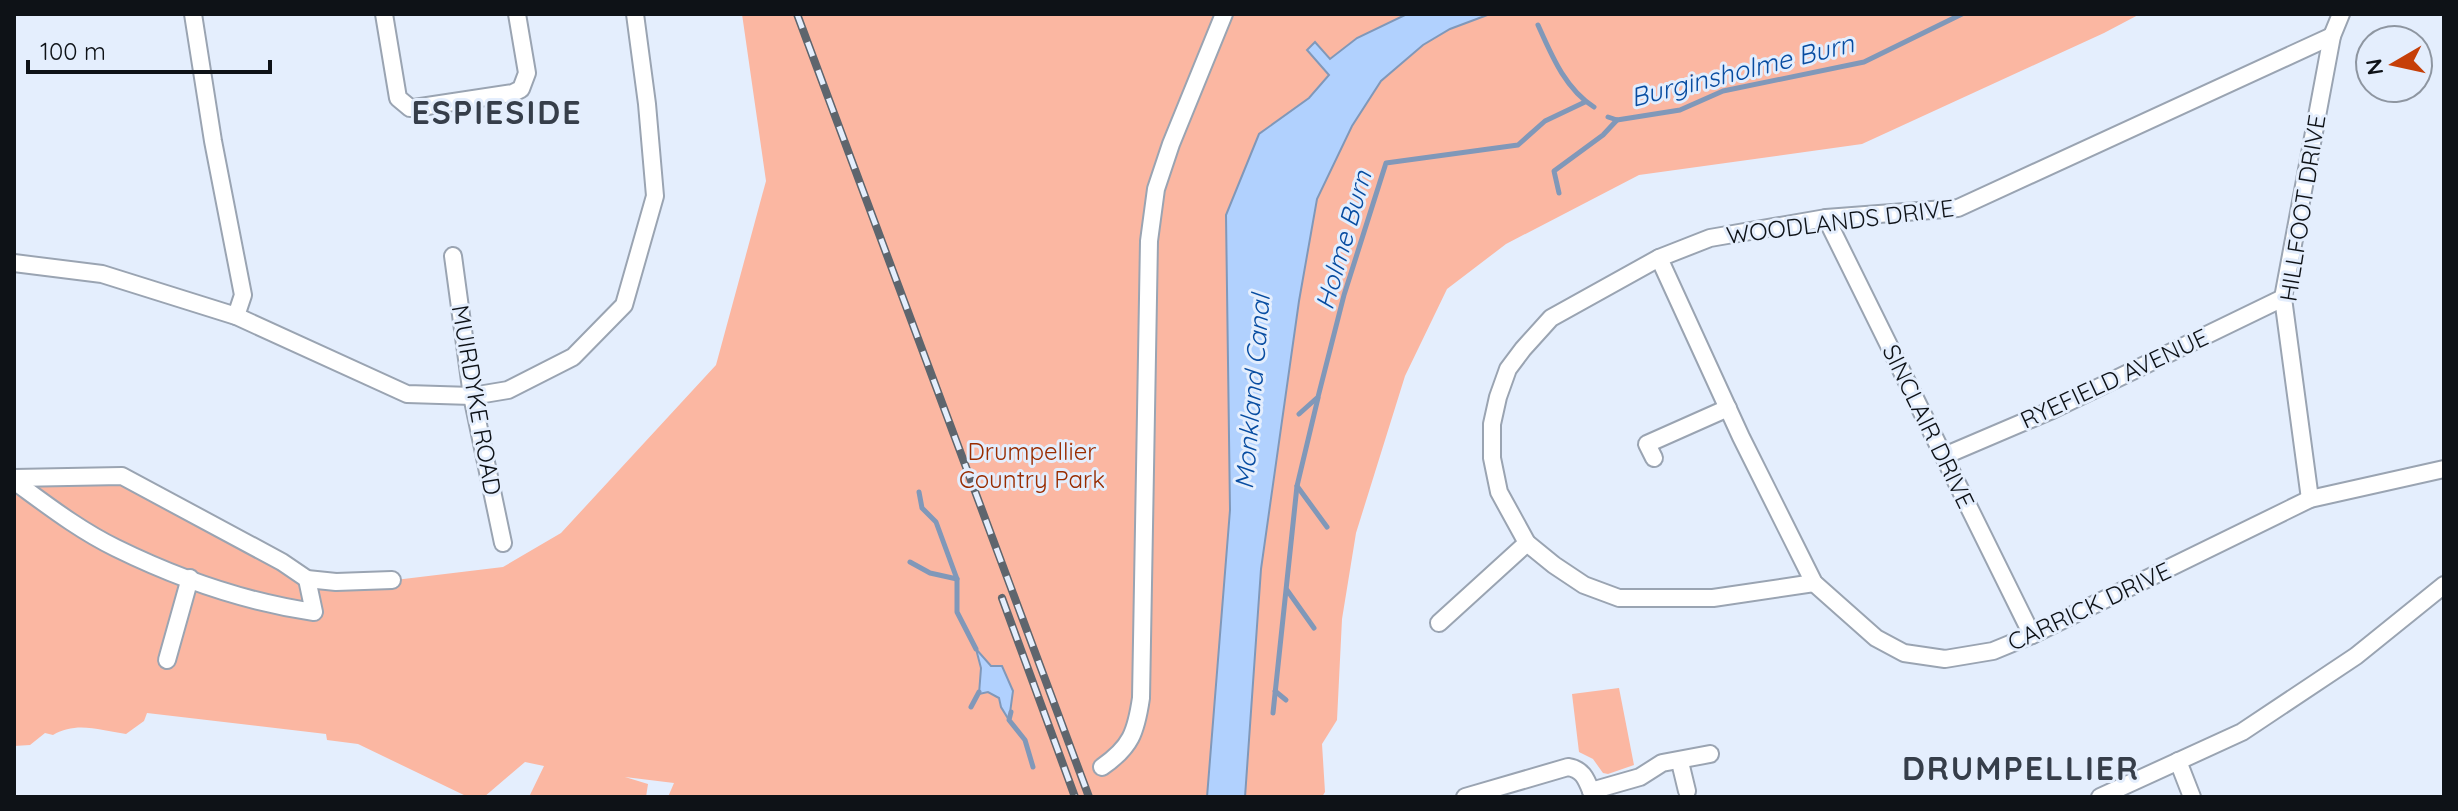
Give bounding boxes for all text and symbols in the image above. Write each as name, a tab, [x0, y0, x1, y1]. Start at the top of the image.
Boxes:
scale bar	[28, 24, 270, 74]
north arrow	[2354, 24, 2434, 104]
water label: Burginsholme Burn	[1627, 26, 1858, 114]
text: 100 m	[40, 36, 106, 66]
text: N	[2359, 57, 2389, 77]
district label: ESPIESIDE	[412, 92, 582, 132]
street label: HILLFOOT DRIVE	[2272, 113, 2332, 303]
water label: Holme Burn	[1307, 166, 1379, 313]
street label: WOODLANDS DRIVE	[1724, 192, 1956, 250]
water label: Monkland Canal	[1227, 290, 1277, 491]
street label: MUIRDYKE ROAD	[446, 303, 508, 497]
street label: RYEFIELD AVENUE	[2015, 321, 2213, 435]
street label: SINCLAIR DRIVE	[1876, 339, 1982, 513]
park label: Drumpellier Country Park	[959, 436, 1105, 494]
street label: CARRICK DRIVE	[2003, 555, 2175, 657]
district label: DRUMPELLIER	[1902, 748, 2140, 788]

